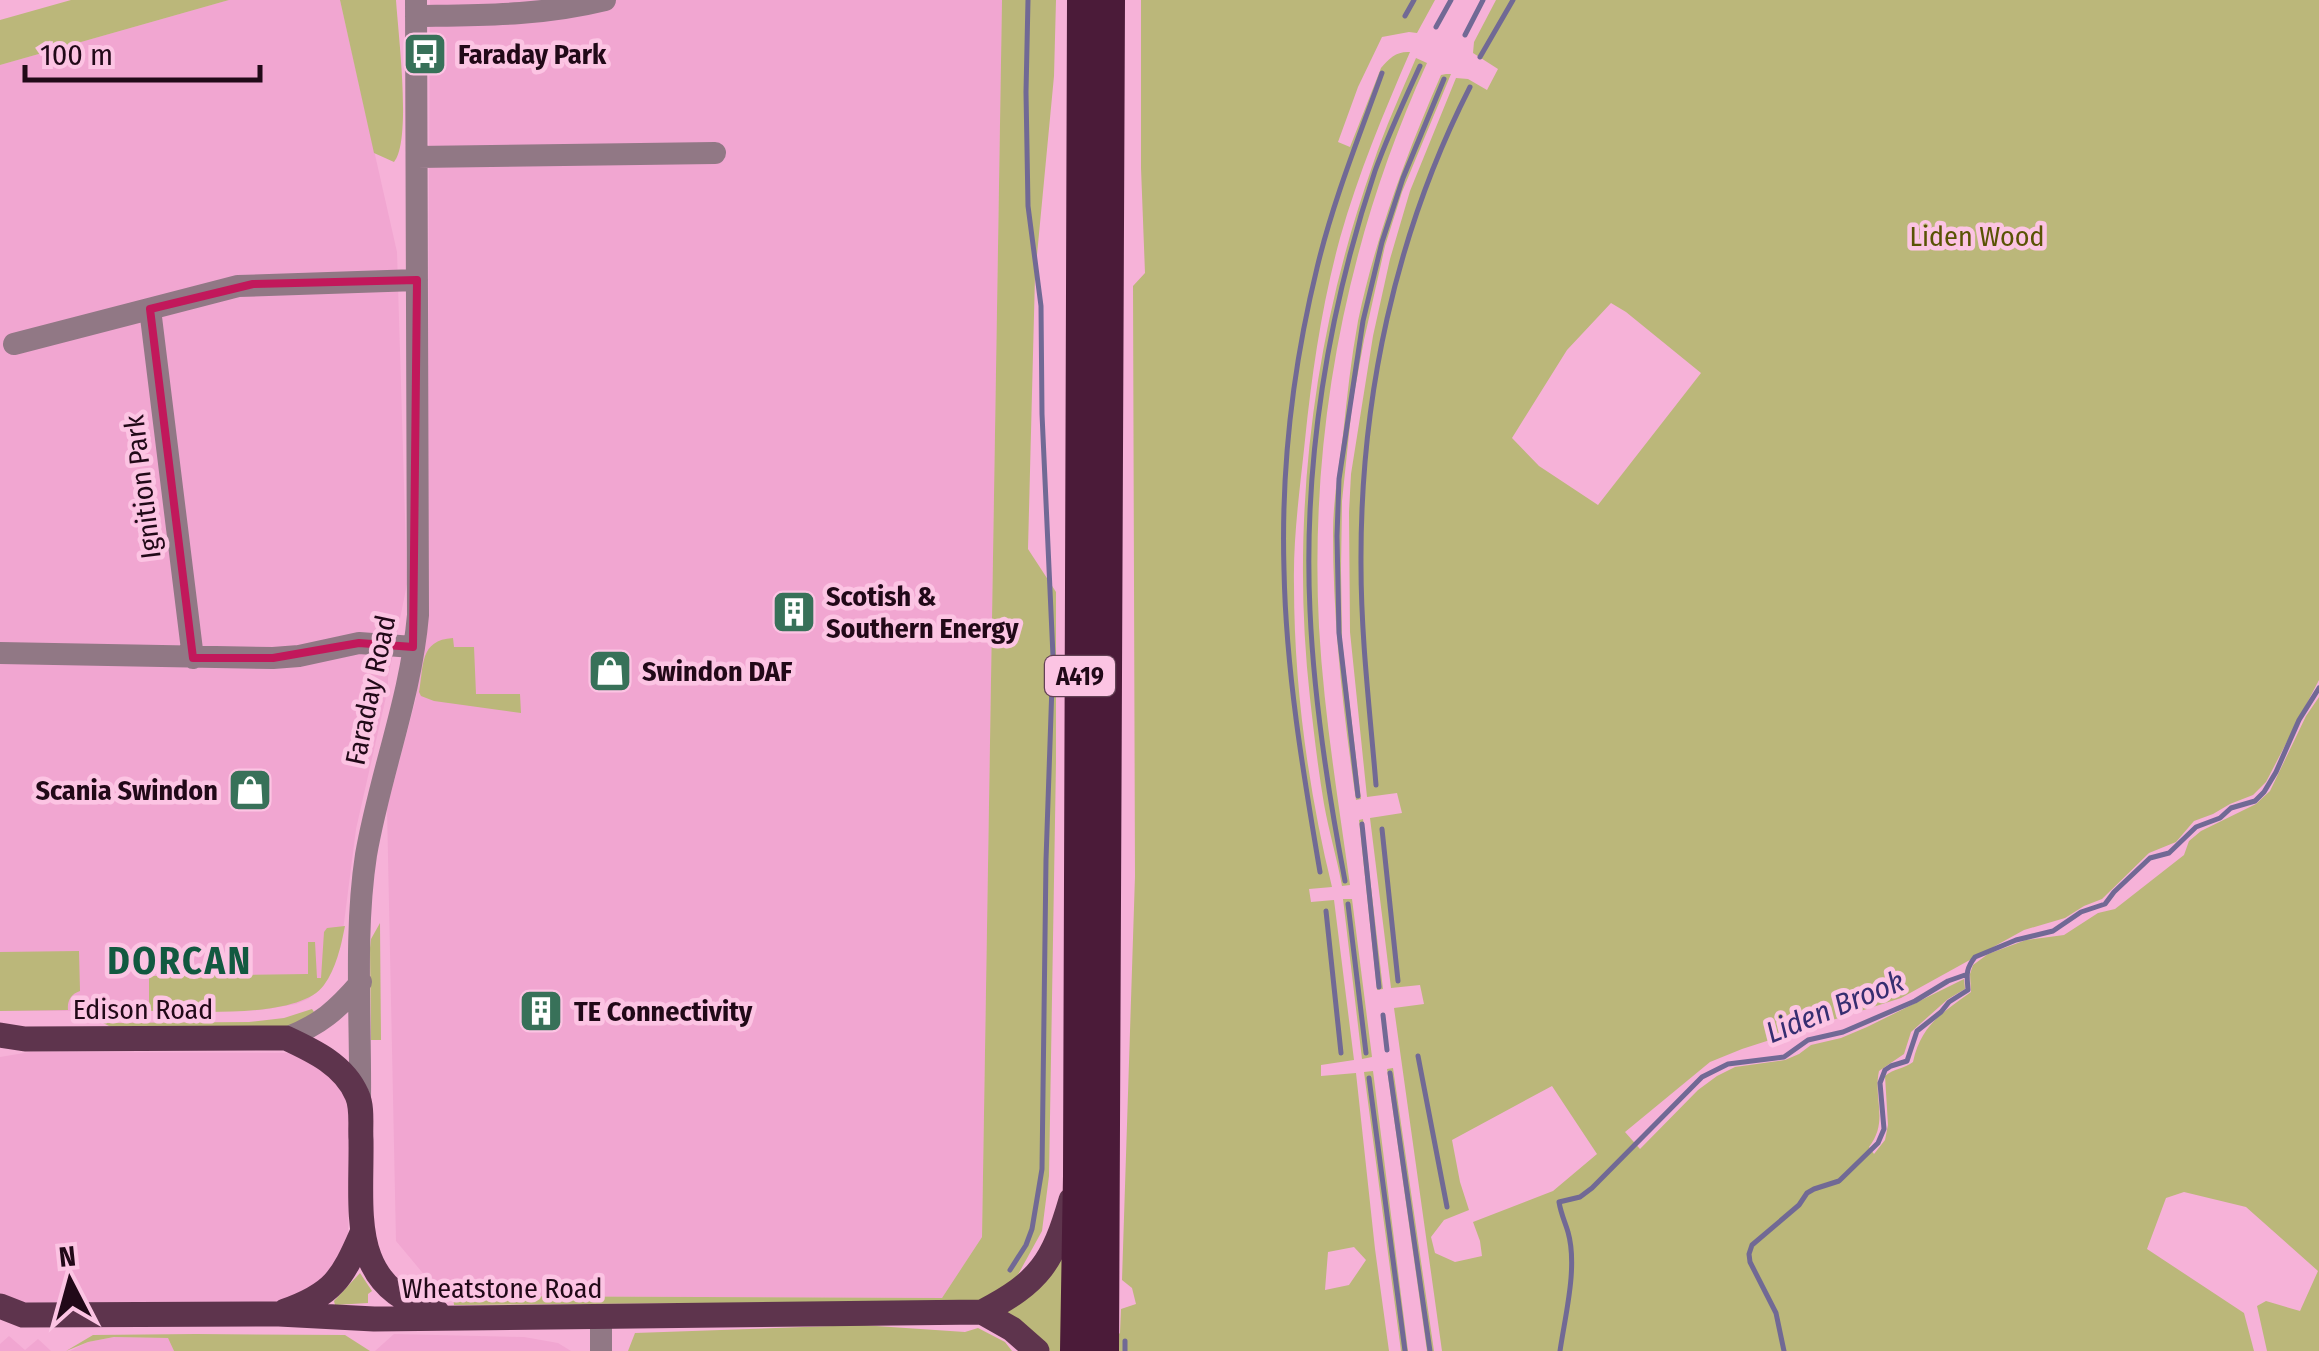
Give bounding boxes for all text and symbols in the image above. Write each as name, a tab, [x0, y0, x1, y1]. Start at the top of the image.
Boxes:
scale bar	[25, 20, 260, 82]
bus stop icon: Faraday Park	[402, 31, 448, 77]
text: 100 m	[40, 37, 113, 73]
place label: Faraday Park	[458, 38, 607, 71]
park label: Liden Wood	[1910, 220, 2044, 253]
street label: Ignition Park	[117, 412, 168, 561]
place label: Scotish & Southern Energy	[826, 580, 1019, 645]
building icon: Scotish & Southern Energy	[771, 589, 817, 635]
street label: Faraday Road	[339, 612, 402, 768]
shop icon: Swindon DAF	[587, 648, 633, 694]
place label: Swindon DAF	[642, 655, 793, 688]
road number: A419	[1045, 656, 1115, 696]
shop icon: Scania Swindon	[227, 767, 273, 813]
place label: Scania Swindon	[35, 774, 218, 807]
district label: DORCAN	[107, 938, 253, 984]
water label: Liden Brook	[1761, 963, 1909, 1051]
building icon: TE Connectivity	[518, 988, 564, 1034]
street label: Edison Road	[73, 993, 213, 1026]
place label: TE Connectivity	[574, 995, 753, 1028]
north arrow	[20, 1231, 120, 1331]
text: N	[57, 1239, 78, 1274]
street label: Wheatstone Road	[402, 1272, 602, 1305]

